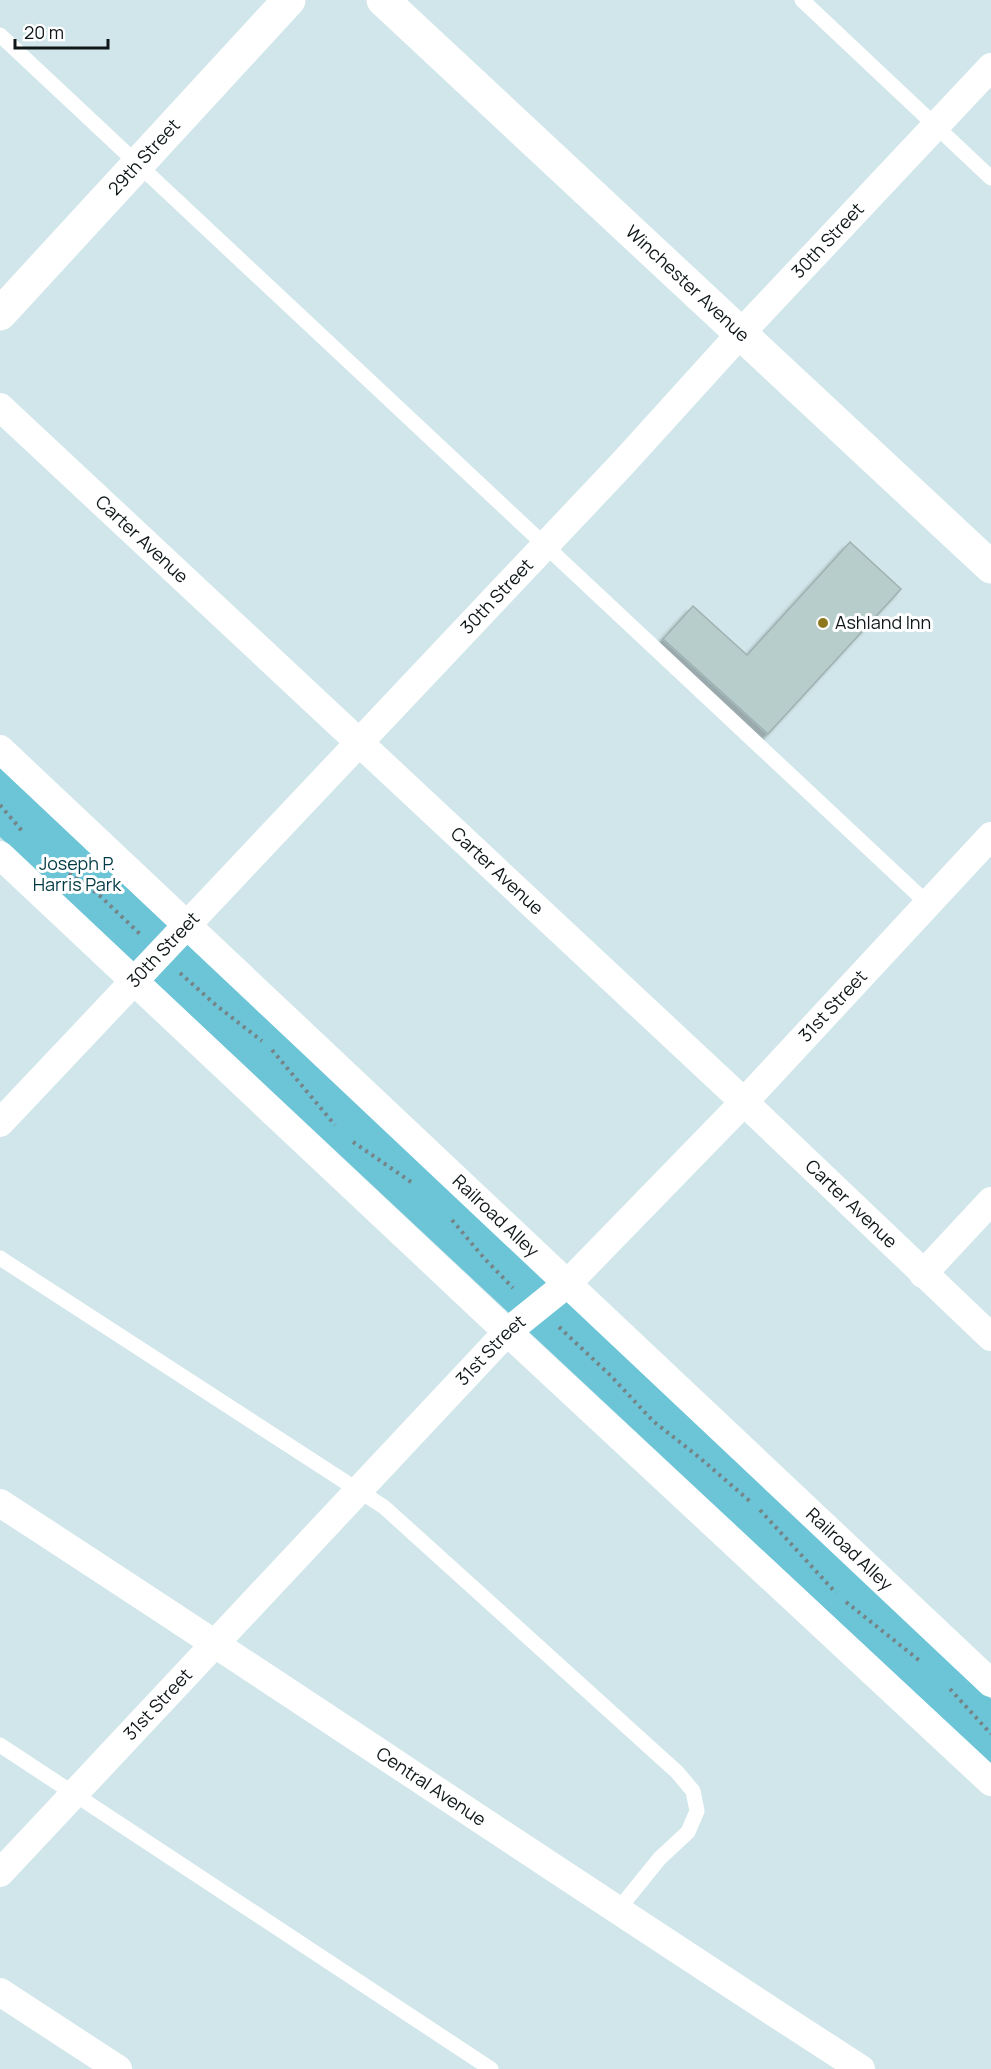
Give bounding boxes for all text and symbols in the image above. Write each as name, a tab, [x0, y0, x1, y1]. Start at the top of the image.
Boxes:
scale bar	[15, 12, 108, 50]
text: 20 m	[24, 20, 64, 44]
street label: 29th Street	[102, 113, 185, 200]
street label: 30th Street	[786, 197, 869, 283]
street label: Winchester Avenue	[621, 219, 755, 347]
street label: Carter Avenue	[91, 489, 194, 588]
street label: 30th Street	[455, 553, 538, 639]
place label: Ashland Inn	[835, 610, 931, 634]
marker: Ashland Inn	[816, 616, 830, 630]
street label: Carter Avenue	[446, 821, 549, 920]
park label: Joseph P. Harris Park	[33, 851, 122, 896]
street label: 30th Street	[121, 906, 204, 992]
street label: 31st Street	[793, 964, 872, 1047]
street label: Carter Avenue	[801, 1154, 903, 1253]
street label: Railroad Alley	[448, 1169, 545, 1262]
street label: 31st Street	[450, 1309, 530, 1390]
street label: Railroad Alley	[801, 1502, 899, 1596]
street label: 31st Street	[118, 1663, 197, 1745]
street label: Central Avenue	[372, 1741, 491, 1831]

